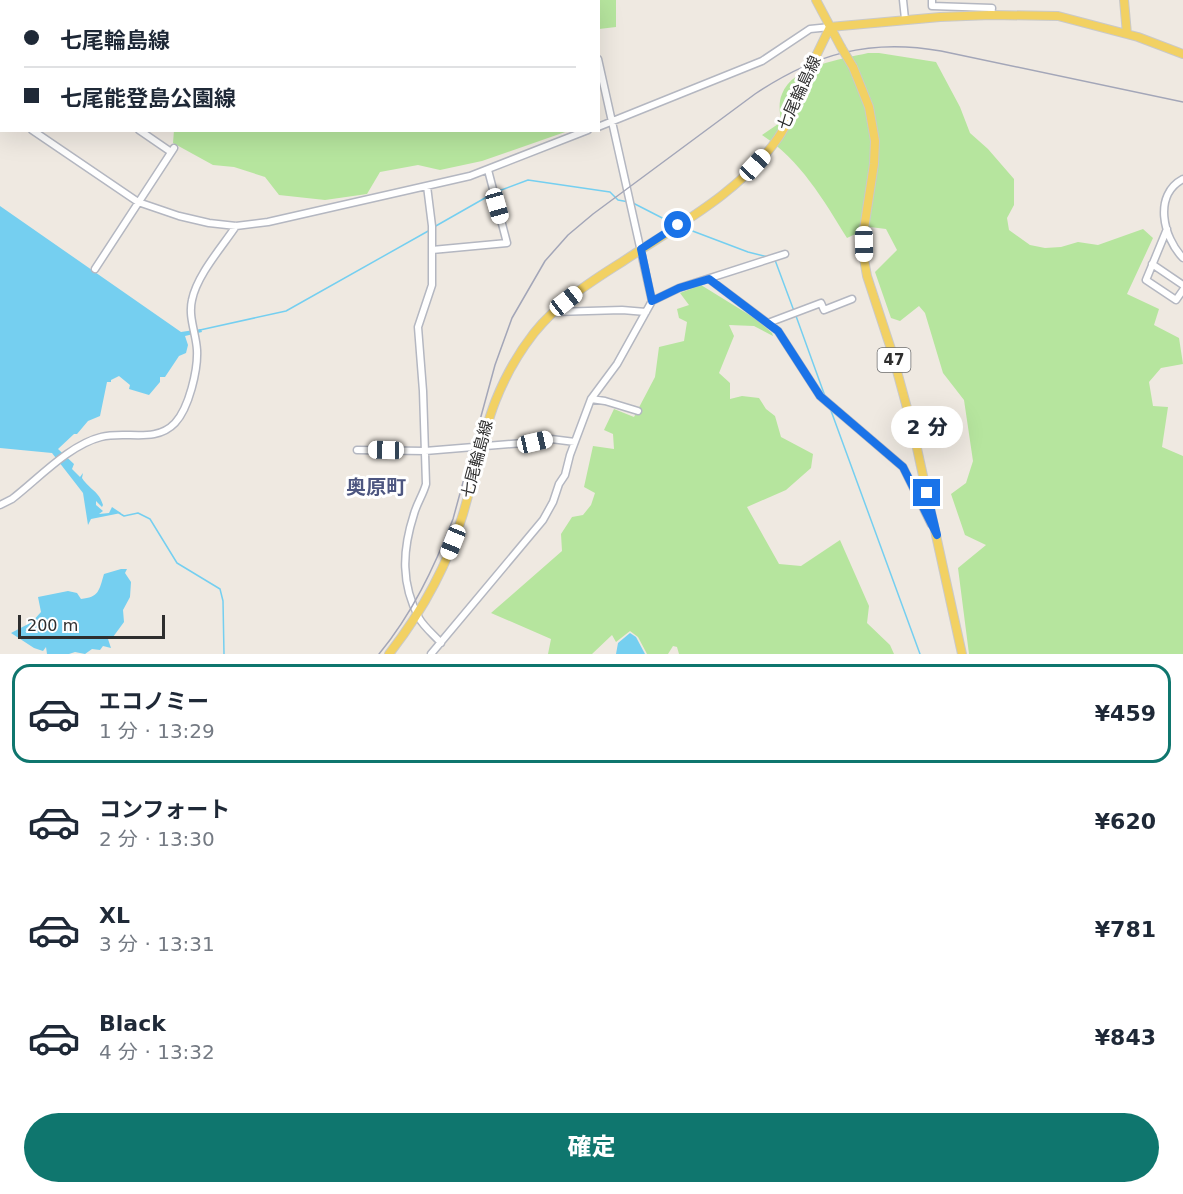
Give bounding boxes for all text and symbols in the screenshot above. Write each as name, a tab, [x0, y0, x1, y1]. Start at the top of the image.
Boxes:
text: 七尾輪島線	[60, 28, 170, 53]
street label: 七尾輪島線	[773, 53, 825, 133]
text: 七尾能登島公園線	[60, 86, 236, 111]
car	[736, 146, 774, 184]
car	[483, 186, 511, 226]
route start	[664, 211, 691, 238]
car	[855, 226, 873, 262]
car	[546, 283, 586, 319]
road number: 47	[878, 348, 910, 372]
callout: 2 分	[891, 406, 963, 448]
text: 2 分	[907, 415, 947, 439]
street label: 七尾輪島線	[457, 418, 497, 500]
car	[515, 429, 555, 455]
car	[368, 441, 404, 459]
district label: 奥原町	[346, 475, 406, 499]
route end	[913, 479, 940, 506]
car	[438, 522, 468, 562]
scale bar	[18, 612, 165, 640]
text: 200 m	[27, 616, 78, 635]
icon: car	[27, 687, 81, 741]
text: エコノミー	[99, 689, 209, 714]
text: ¥459	[1095, 701, 1156, 726]
text: 1 分 · 13:29	[99, 719, 215, 743]
icon: car	[27, 795, 81, 849]
text: コンフォート	[99, 797, 230, 822]
text: ¥620	[1095, 809, 1156, 834]
text: 2 分 · 13:30	[99, 827, 215, 851]
icon: car	[27, 903, 81, 957]
text: XL	[99, 903, 130, 928]
text: ¥781	[1095, 917, 1156, 942]
text: 3 分 · 13:31	[99, 932, 215, 956]
icon: car	[27, 1011, 81, 1065]
text: Black	[99, 1011, 166, 1036]
text: ¥843	[1095, 1025, 1156, 1050]
text: 4 分 · 13:32	[99, 1040, 215, 1064]
button: 確定	[24, 1113, 1159, 1182]

